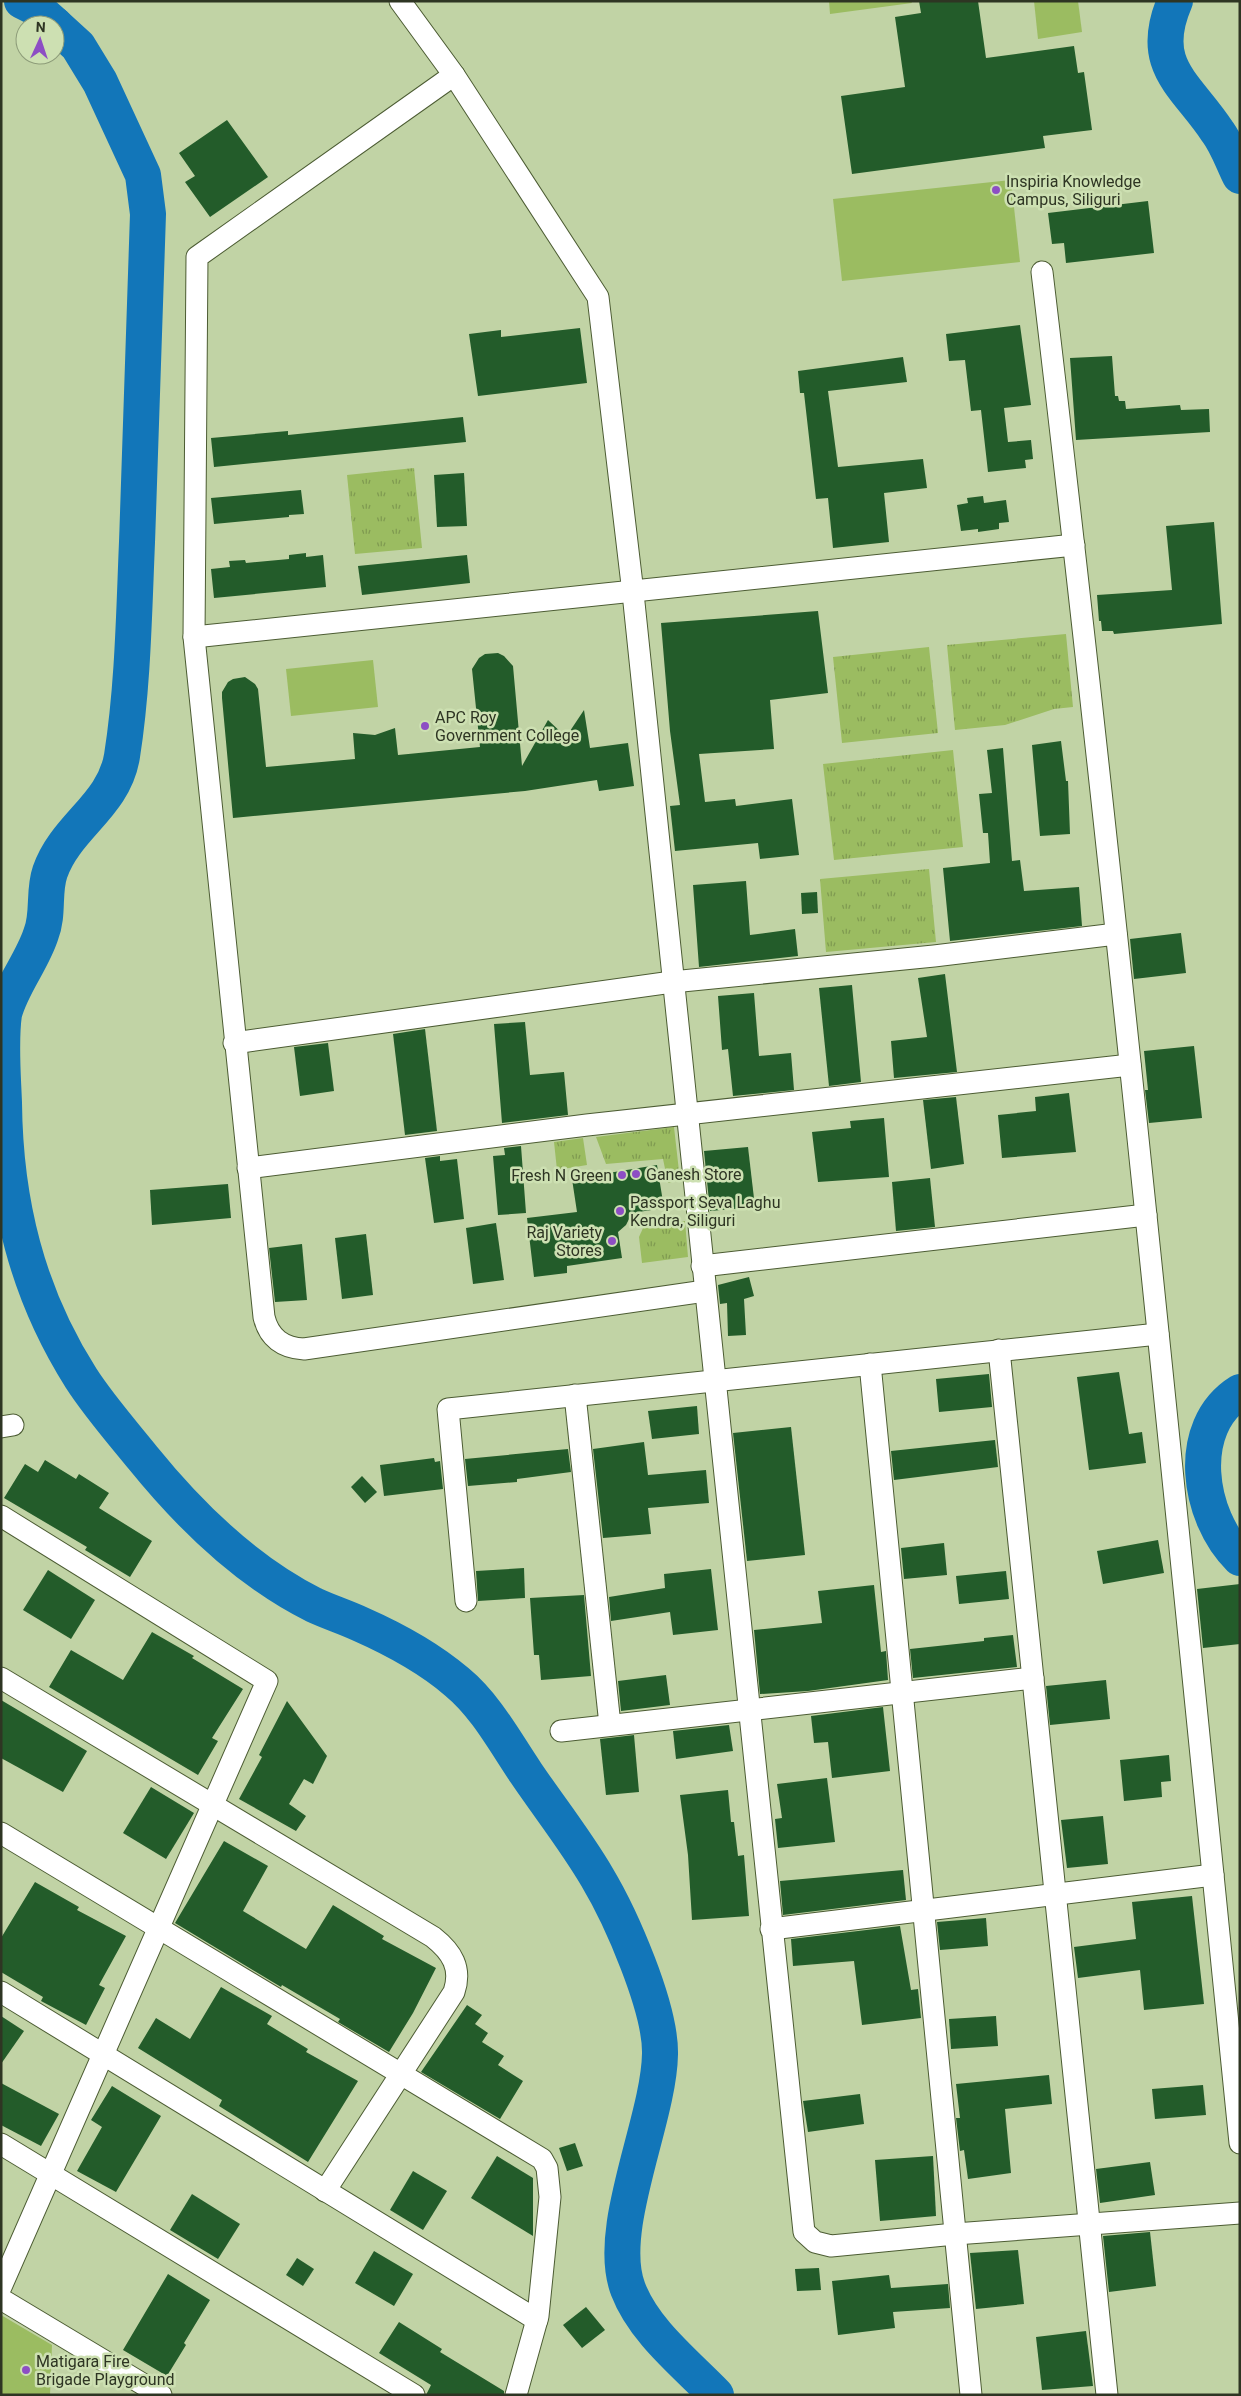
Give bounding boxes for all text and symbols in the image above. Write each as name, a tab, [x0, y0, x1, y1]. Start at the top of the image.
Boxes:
north arrow	[15, 15, 65, 65]
text: N	[35, 19, 46, 35]
place label: Inspiria Knowledge Campus, Siliguri	[1006, 172, 1141, 209]
marker: Inspiria Knowledge Campus, Siliguri	[990, 184, 1002, 196]
place label: APC Roy Government College	[435, 708, 579, 745]
marker: APC Roy Government College	[419, 720, 431, 732]
place label: Ganesh Store	[646, 1165, 741, 1184]
place label: Fresh N Green	[511, 1166, 612, 1185]
marker: Ganesh Store	[630, 1168, 642, 1180]
marker: Fresh N Green	[616, 1169, 628, 1181]
place label: Passport Seva Laghu Kendra, Siliguri	[630, 1193, 780, 1230]
marker: Passport Seva Laghu Kendra, Siliguri	[614, 1205, 626, 1217]
place label: Raj Variety Stores	[527, 1223, 602, 1260]
marker: Raj Variety Stores	[606, 1235, 618, 1247]
place label: Matigara Fire Brigade Playground	[36, 2352, 175, 2389]
marker: Matigara Fire Brigade Playground	[20, 2364, 32, 2376]

